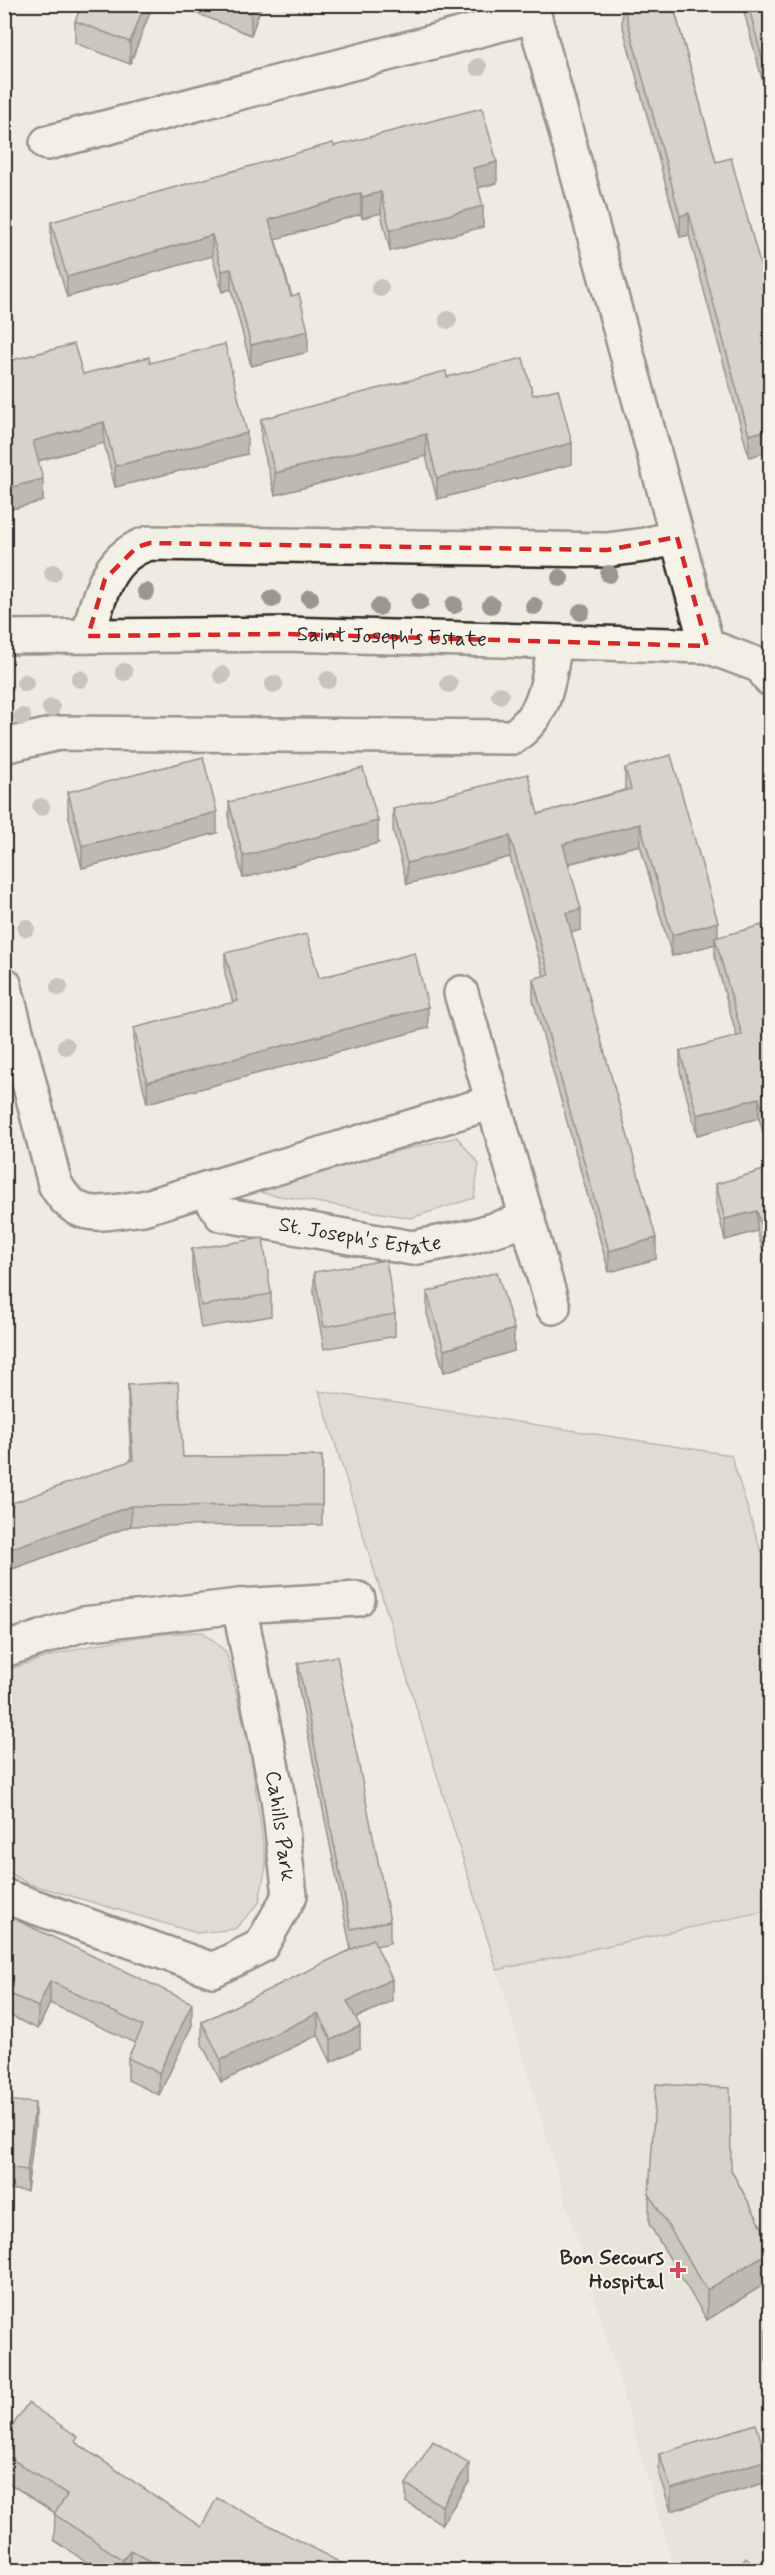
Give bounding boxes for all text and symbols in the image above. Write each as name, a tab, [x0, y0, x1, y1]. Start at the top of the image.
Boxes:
street label: Saint Joseph's Estate	[297, 620, 487, 654]
street label: St. Joseph's Estate	[276, 1211, 444, 1262]
street label: Cahills Park	[258, 1769, 302, 1883]
place label: Bon Secours Hospital	[560, 2244, 665, 2296]
marker: Bon Secours Hospital	[669, 2261, 687, 2279]

